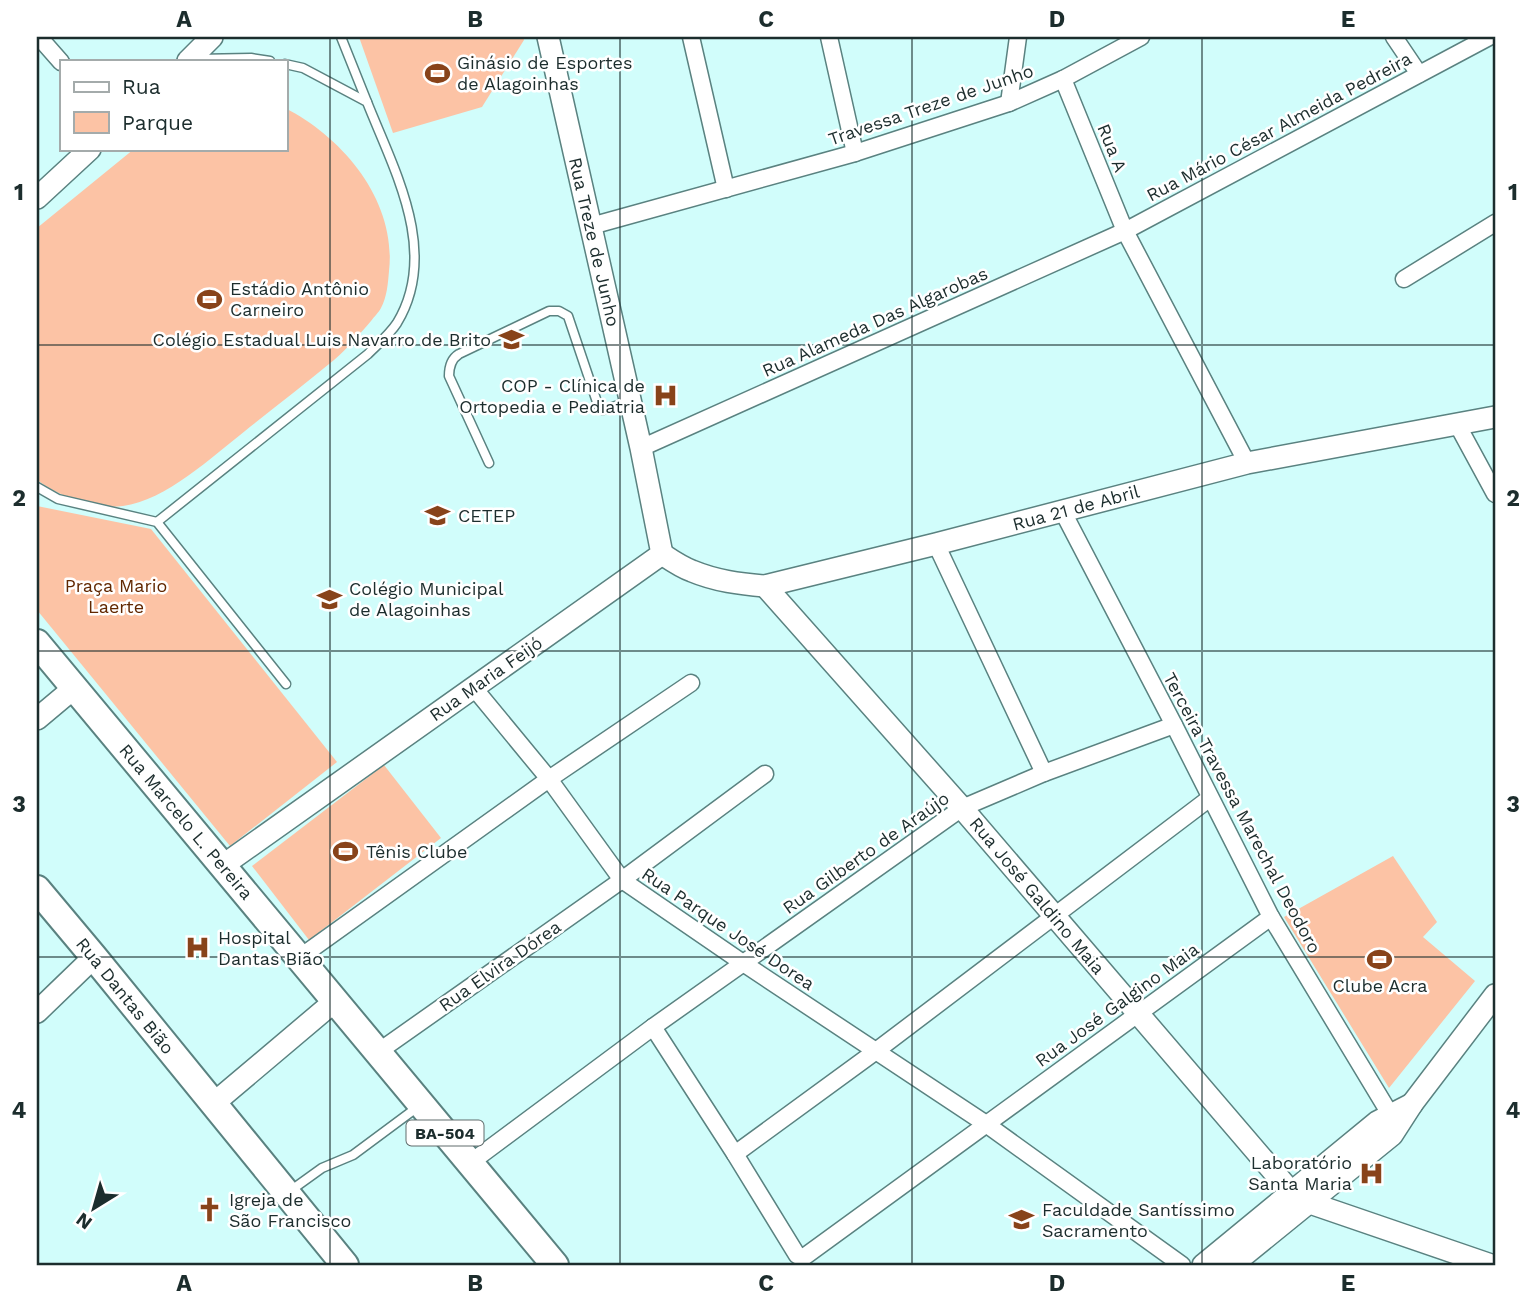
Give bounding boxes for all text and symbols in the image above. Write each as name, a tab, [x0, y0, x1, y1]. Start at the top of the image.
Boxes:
text: A	[176, 6, 192, 33]
text: B	[467, 6, 483, 33]
text: C	[758, 6, 774, 33]
text: D	[1049, 6, 1065, 33]
text: E	[1341, 6, 1355, 33]
street label: Rua Mário César Almeida Pedreira	[1143, 48, 1415, 206]
place label: Ginásio de Esportes de Alagoinhas	[457, 52, 632, 94]
sports icon: Ginásio de Esportes de Alagoinhas	[423, 59, 451, 87]
legend	[60, 60, 287, 150]
street label: Travessa Treze de Junho	[826, 60, 1036, 150]
text: Rua	[122, 74, 161, 99]
text: Parque	[122, 110, 193, 135]
street label: Rua A	[1093, 121, 1132, 175]
street label: Rua Treze de Junho	[565, 155, 624, 329]
text: 1	[14, 179, 24, 206]
text: 1	[1508, 179, 1518, 206]
street label: Rua Alameda Das Algarobas	[759, 262, 991, 381]
place label: Estádio Antônio Carneiro	[230, 278, 369, 320]
sports icon: Estádio Antônio Carneiro	[196, 285, 224, 313]
school or university icon: Colégio Estadual Luis Navarro de Brito	[497, 326, 525, 354]
place label: Colégio Estadual Luis Navarro de Brito	[153, 329, 491, 350]
place label: COP - Clínica de Ortopedia e Pediatria	[459, 375, 645, 417]
hospital icon: COP - Clínica de Ortopedia e Pediatria	[651, 382, 679, 410]
street label: Rua 21 de Abril	[1010, 480, 1142, 535]
text: 2	[12, 485, 26, 512]
text: 2	[1506, 485, 1520, 512]
school or university icon: CETEP	[424, 502, 452, 530]
place label: CETEP	[458, 505, 515, 526]
park label: Praça Mario Laerte	[65, 575, 167, 617]
place label: Colégio Municipal de Alagoinhas	[349, 578, 504, 620]
school or university icon: Colégio Municipal de Alagoinhas	[315, 585, 343, 613]
street label: Rua Maria Feijó	[425, 632, 546, 725]
street label: Terceira Travessa Marechal Deodoro	[1159, 669, 1326, 957]
street label: Rua Marcelo L. Pereira	[115, 740, 258, 904]
street label: Rua Gilberto de Araújo	[779, 787, 953, 918]
text: 3	[12, 791, 26, 818]
text: 3	[1506, 791, 1520, 818]
street label: Rua José Galdino Maia	[966, 813, 1109, 978]
sports icon: Tênis Clube	[332, 838, 360, 866]
place label: Tênis Clube	[366, 841, 467, 862]
street label: Rua Parque José Dorea	[638, 863, 819, 994]
street label: Rua Elvira Dórea	[435, 916, 565, 1015]
place label: Hospital Dantas Bião	[218, 927, 323, 969]
street label: Rua Dantas Bião	[72, 933, 179, 1058]
hospital icon: Hospital Dantas Bião	[184, 934, 212, 962]
street label: Rua José Galgino Maia	[1031, 938, 1202, 1071]
sports icon: Clube Acra	[1366, 945, 1394, 973]
place label: Clube Acra	[1332, 975, 1428, 996]
text: 4	[12, 1097, 27, 1124]
text: 4	[1506, 1097, 1521, 1124]
road number: BA-504	[406, 1120, 484, 1146]
place label: Laboratório Santa Maria	[1248, 1152, 1352, 1194]
hospital icon: Laboratório Santa Maria	[1358, 1159, 1386, 1187]
north arrow	[60, 1172, 130, 1242]
place label: Igreja de São Francisco	[229, 1189, 351, 1231]
church icon: Igreja de São Francisco	[195, 1196, 223, 1224]
place label: Faculdade Santíssimo Sacramento	[1042, 1199, 1235, 1241]
school or university icon: Faculdade Santíssimo Sacramento	[1008, 1206, 1036, 1234]
text: N	[72, 1208, 97, 1235]
text: A	[176, 1270, 192, 1297]
text: B	[467, 1270, 483, 1297]
text: C	[758, 1270, 774, 1297]
text: D	[1049, 1270, 1065, 1297]
text: E	[1341, 1270, 1355, 1297]

